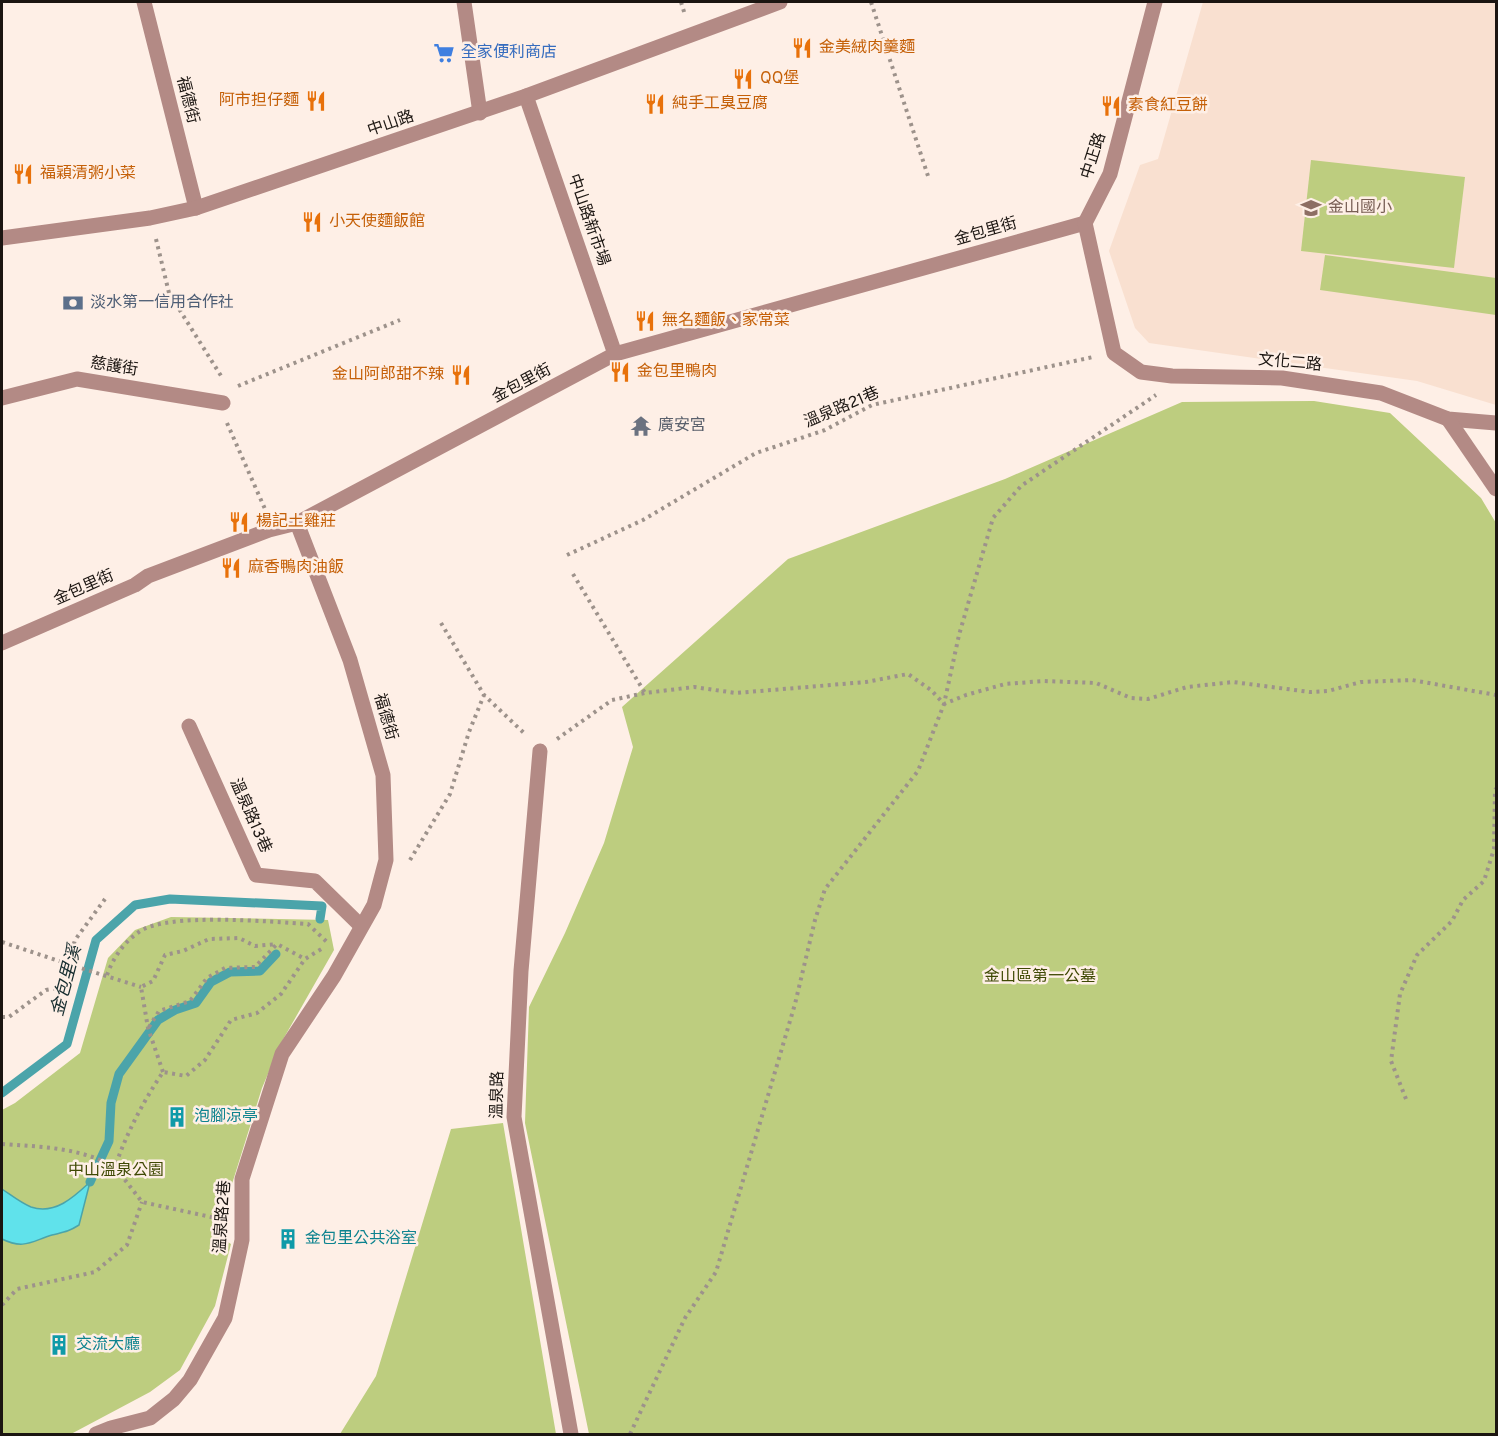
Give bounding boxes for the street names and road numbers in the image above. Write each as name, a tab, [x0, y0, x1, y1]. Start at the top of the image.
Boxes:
street label: 福德街	[171, 74, 203, 126]
street label: 中山路	[365, 107, 417, 141]
street label: 中正路	[1077, 130, 1111, 182]
street label: 中山路新市場	[563, 171, 613, 269]
street label: 金包里街	[952, 214, 1020, 250]
street label: 文化二路	[1257, 350, 1323, 376]
street label: 慈護街	[89, 353, 139, 381]
street label: 金包里街	[489, 360, 555, 408]
street label: 溫泉路21巷	[801, 383, 883, 433]
street label: 金包里街	[51, 566, 117, 610]
street label: 福德街	[369, 691, 401, 743]
street label: 溫泉路13巷	[225, 776, 275, 856]
street label: 溫泉路	[488, 1071, 508, 1119]
street label: 溫泉路2巷	[210, 1179, 236, 1255]

